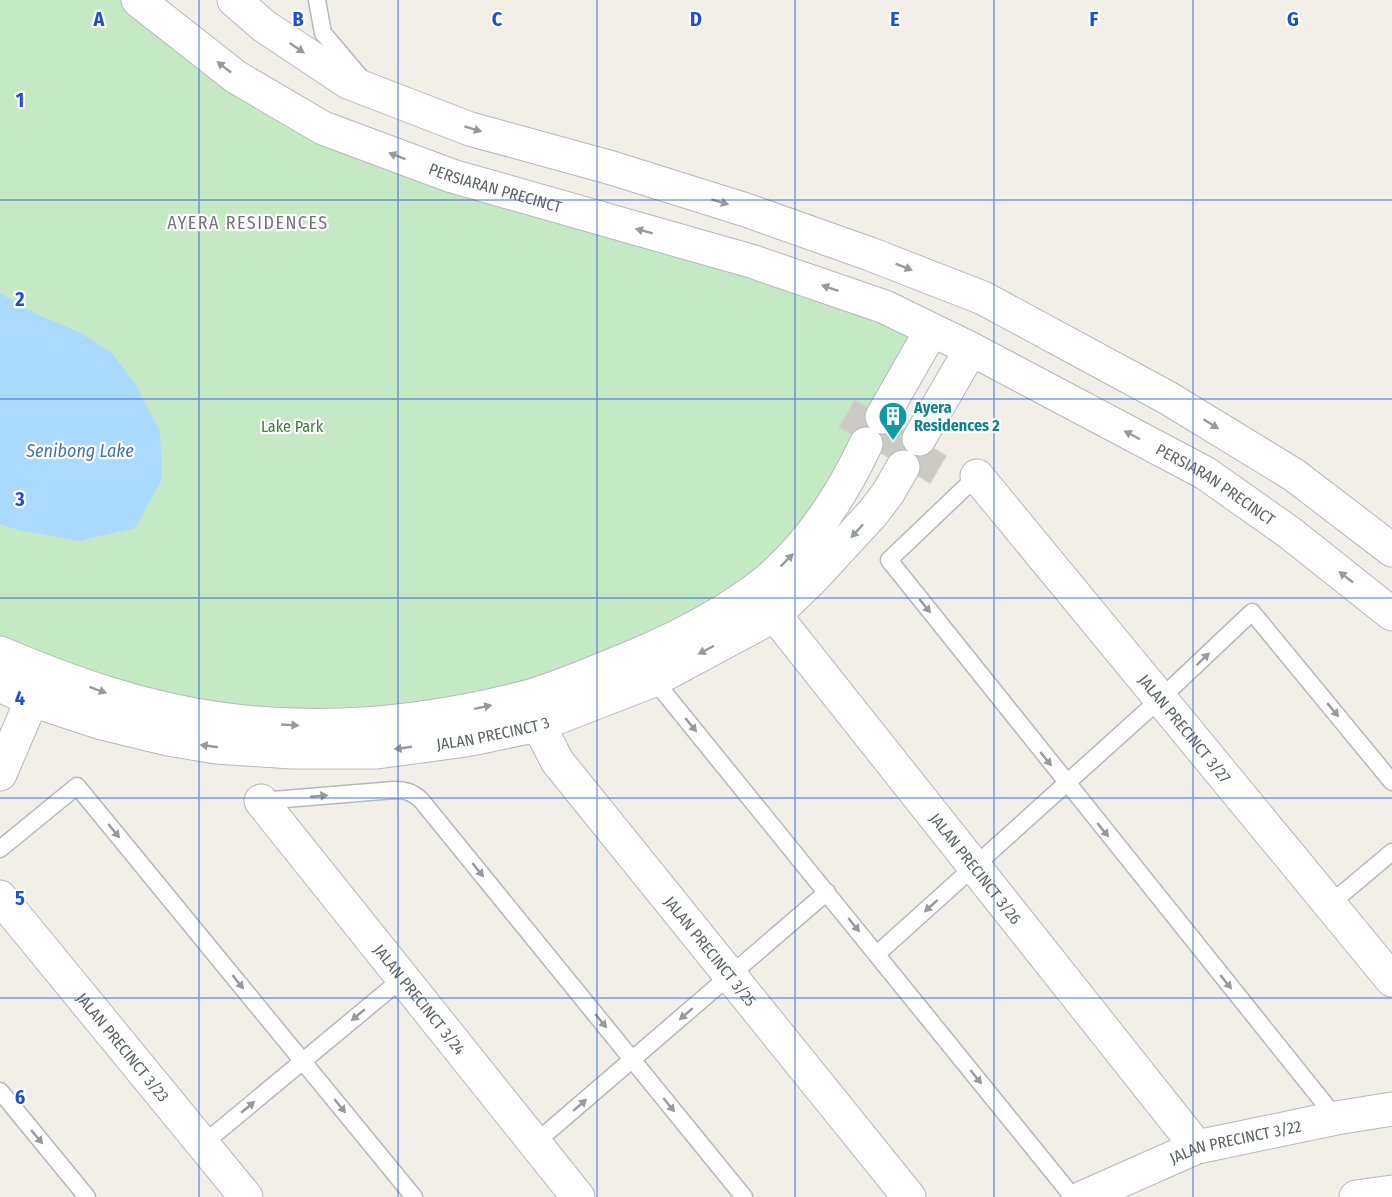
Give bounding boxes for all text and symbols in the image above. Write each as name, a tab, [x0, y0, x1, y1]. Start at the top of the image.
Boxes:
text: A	[93, 7, 106, 31]
text: B	[292, 7, 304, 31]
text: C	[492, 7, 503, 31]
text: D	[690, 7, 702, 31]
text: E	[890, 7, 900, 31]
text: F	[1090, 7, 1099, 31]
text: G	[1287, 7, 1299, 31]
one-way arrow	[289, 42, 305, 53]
one-way arrow	[217, 62, 232, 74]
text: 1	[16, 88, 24, 112]
one-way arrow	[464, 125, 482, 135]
one-way arrow	[388, 150, 406, 160]
street label: PERSIARAN PRECINCT	[426, 159, 564, 216]
one-way arrow	[712, 198, 730, 207]
district label: AYERA RESIDENCES	[167, 212, 329, 234]
one-way arrow	[634, 226, 652, 235]
one-way arrow	[895, 263, 913, 272]
one-way arrow	[821, 283, 839, 293]
text: 2	[14, 287, 25, 311]
place label: Ayera Residences 2	[913, 398, 1000, 435]
building icon: Ayera Residences 2	[877, 400, 909, 442]
park label: Lake Park	[261, 417, 324, 436]
one-way arrow	[1202, 418, 1219, 429]
one-way arrow	[1124, 430, 1141, 440]
street label: PERSIARAN PRECINCT	[1153, 439, 1279, 529]
water label: Senibong Lake	[25, 440, 134, 462]
text: 3	[14, 487, 25, 511]
one-way arrow	[851, 523, 864, 538]
one-way arrow	[780, 553, 794, 567]
one-way arrow	[1339, 572, 1354, 584]
one-way arrow	[918, 598, 931, 614]
one-way arrow	[697, 645, 715, 655]
one-way arrow	[1195, 652, 1210, 666]
street label: JALAN PRECINCT 3/27	[1135, 670, 1235, 787]
text: 4	[15, 686, 25, 710]
one-way arrow	[89, 686, 107, 696]
one-way arrow	[474, 702, 493, 711]
one-way arrow	[1326, 702, 1339, 717]
street label: JALAN PRECINCT 3	[435, 712, 552, 753]
one-way arrow	[684, 717, 697, 733]
one-way arrow	[280, 720, 299, 729]
one-way arrow	[199, 741, 218, 750]
one-way arrow	[394, 743, 413, 753]
one-way arrow	[1040, 751, 1053, 767]
one-way arrow	[310, 791, 329, 801]
street label: JALAN PRECINCT 3/26	[926, 809, 1026, 928]
one-way arrow	[1097, 822, 1110, 838]
one-way arrow	[107, 823, 120, 838]
one-way arrow	[471, 862, 484, 877]
text: 5	[15, 886, 25, 910]
street label: JALAN PRECINCT 3/25	[660, 892, 760, 1010]
one-way arrow	[924, 899, 939, 912]
one-way arrow	[847, 917, 860, 933]
street label: JALAN PRECINCT 3/24	[370, 940, 470, 1058]
one-way arrow	[231, 974, 243, 989]
one-way arrow	[1219, 974, 1231, 989]
street label: JALAN PRECINCT 3/23	[73, 989, 173, 1105]
one-way arrow	[679, 1007, 694, 1020]
one-way arrow	[351, 1008, 366, 1021]
one-way arrow	[594, 1013, 607, 1028]
one-way arrow	[970, 1069, 982, 1084]
text: 6	[15, 1085, 25, 1109]
one-way arrow	[663, 1097, 676, 1113]
one-way arrow	[333, 1098, 346, 1114]
one-way arrow	[572, 1099, 587, 1112]
one-way arrow	[240, 1100, 256, 1113]
street label: JALAN PRECINCT 3/22	[1166, 1116, 1303, 1168]
one-way arrow	[31, 1129, 43, 1144]

